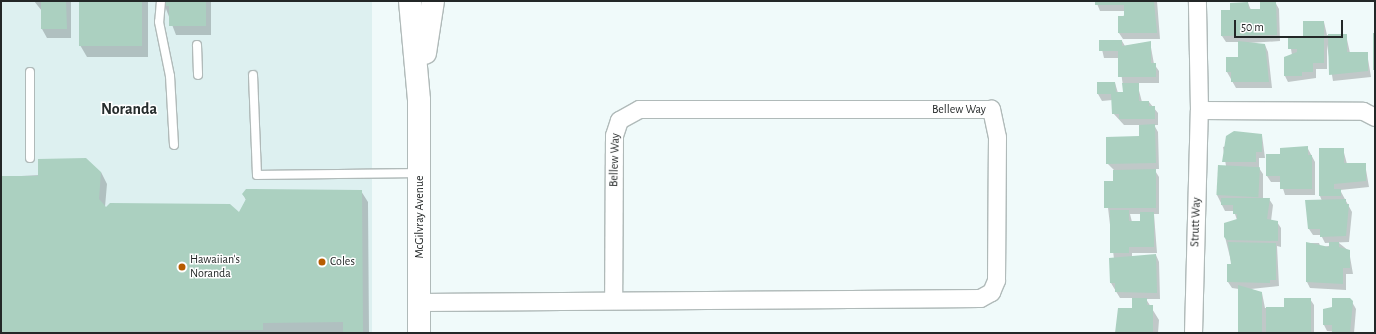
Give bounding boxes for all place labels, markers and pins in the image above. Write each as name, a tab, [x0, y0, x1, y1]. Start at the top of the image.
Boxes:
place label: Hawaiian's Noranda	[190, 253, 240, 281]
place label: Coles	[330, 255, 355, 269]
marker: Coles	[317, 257, 327, 267]
marker: Hawaiian's Noranda	[177, 262, 187, 272]

